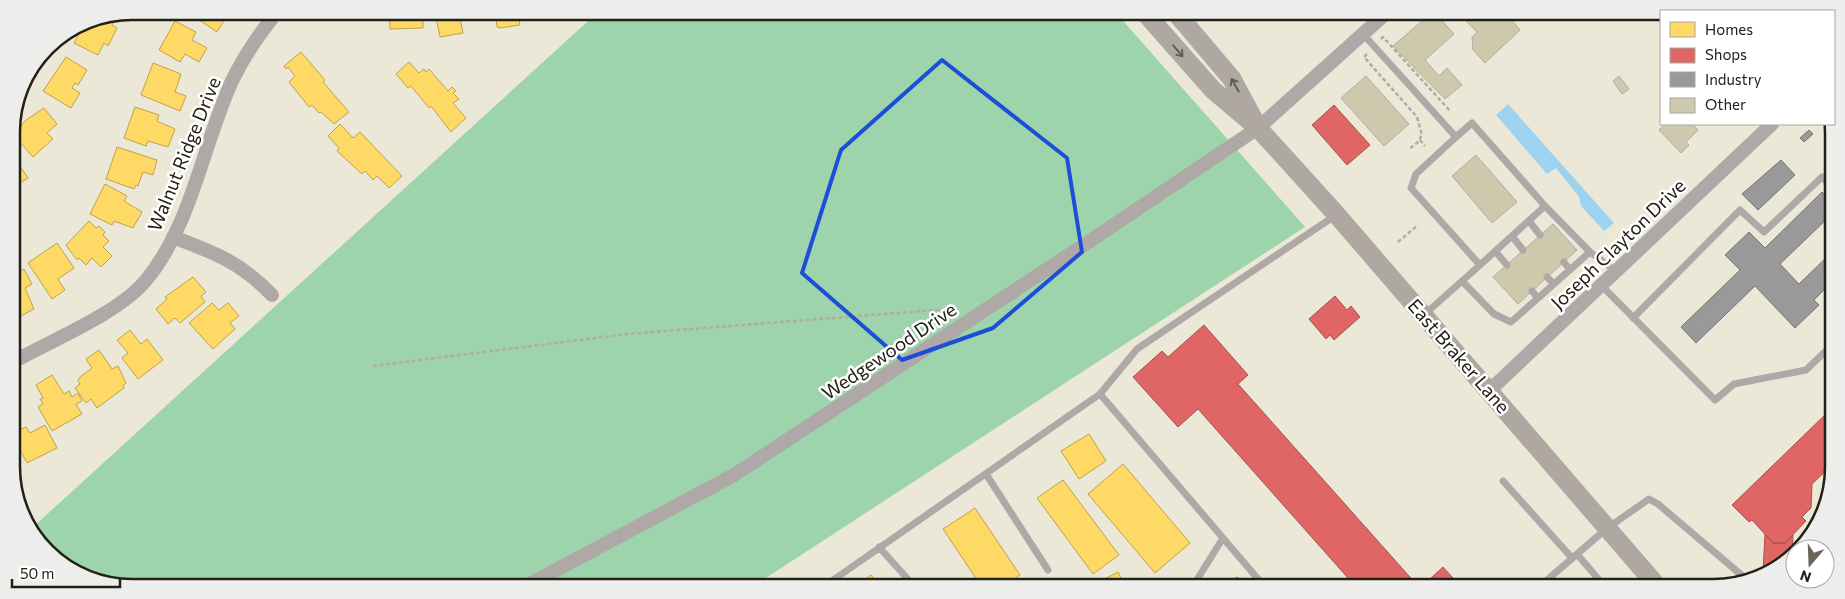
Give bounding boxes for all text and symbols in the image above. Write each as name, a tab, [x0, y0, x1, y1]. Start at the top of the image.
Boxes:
legend	[1660, 10, 1835, 125]
text: Homes	[1705, 20, 1753, 38]
one-way arrow	[1172, 44, 1184, 57]
text: Shops	[1705, 45, 1747, 63]
text: Industry	[1705, 70, 1762, 88]
street label: Walnut Ridge Drive	[142, 73, 225, 234]
one-way arrow	[1230, 77, 1240, 92]
text: Other	[1705, 95, 1746, 113]
street label: Joseph Clayton Drive	[1546, 174, 1690, 314]
street label: East Braker Lane	[1404, 294, 1515, 417]
street label: Wedgewood Drive	[817, 297, 960, 404]
north arrow	[1785, 539, 1835, 589]
scale bar	[12, 556, 120, 588]
text: 50 m	[20, 564, 54, 582]
text: N	[1798, 567, 1813, 587]

